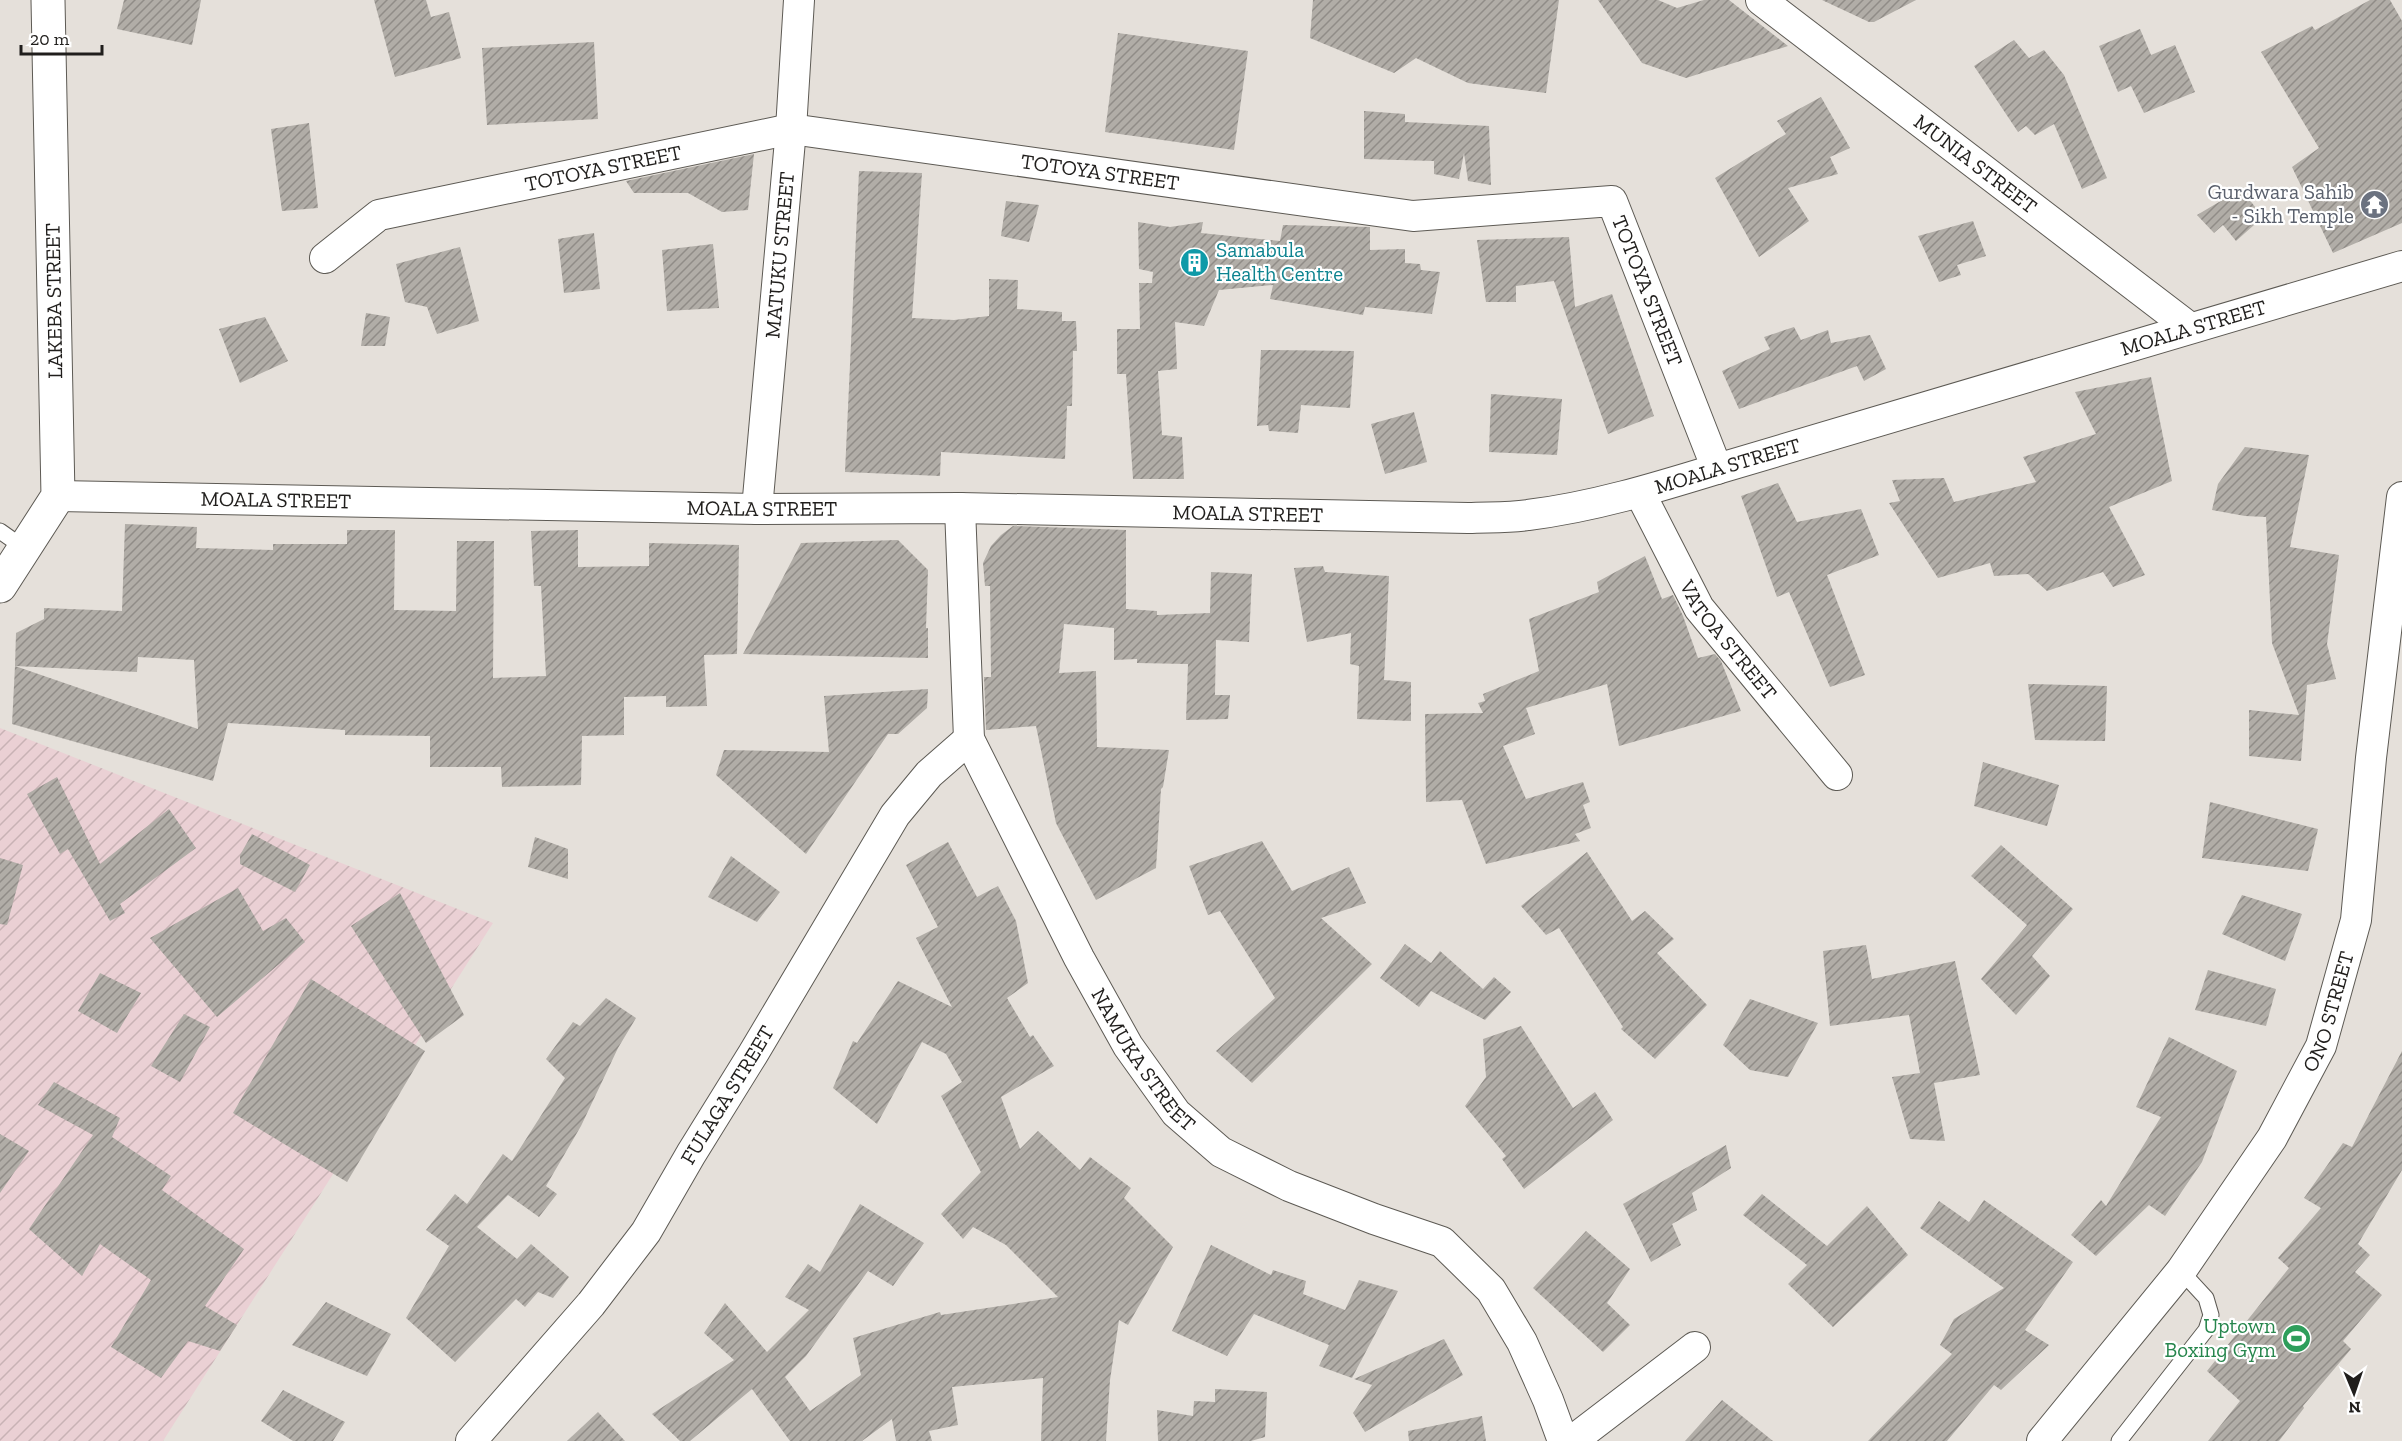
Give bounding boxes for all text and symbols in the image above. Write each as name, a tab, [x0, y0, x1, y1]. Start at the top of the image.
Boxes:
scale bar	[21, 18, 102, 56]
text: 20 m	[30, 28, 70, 50]
street label: MUNIA STREET	[1909, 109, 2042, 219]
street label: TOTOYA STREET	[522, 139, 684, 196]
street label: TOTOYA STREET	[1019, 148, 1181, 195]
street label: MATUKU STREET	[759, 171, 799, 339]
place label: Gurdwara Sahib - Sikh Temple	[2207, 179, 2354, 228]
temple icon: Gurdwara Sahib - Sikh Temple	[2359, 188, 2391, 220]
street label: TOTOYA STREET	[1607, 212, 1688, 370]
street label: LAKEBA STREET	[40, 223, 67, 379]
place label: Samabula Health Centre	[1216, 237, 1343, 286]
building icon: Samabula Health Centre	[1179, 246, 1211, 278]
street label: MOALA STREET	[2117, 294, 2269, 361]
street label: MOALA STREET	[1652, 432, 1803, 499]
street label: MOALA STREET	[200, 486, 352, 513]
street label: MOALA STREET	[686, 495, 837, 521]
street label: MOALA STREET	[1172, 499, 1323, 527]
street label: VATOA STREET	[1674, 575, 1782, 704]
street label: ONO STREET	[2297, 948, 2359, 1076]
street label: NAMUKA STREET	[1086, 984, 1201, 1136]
street label: FULAGA STREET	[675, 1021, 779, 1169]
place label: Uptown Boxing Gym	[2165, 1313, 2276, 1362]
sports icon: Uptown Boxing Gym	[2281, 1322, 2313, 1354]
north arrow	[2324, 1363, 2384, 1423]
text: N	[2348, 1398, 2361, 1417]

